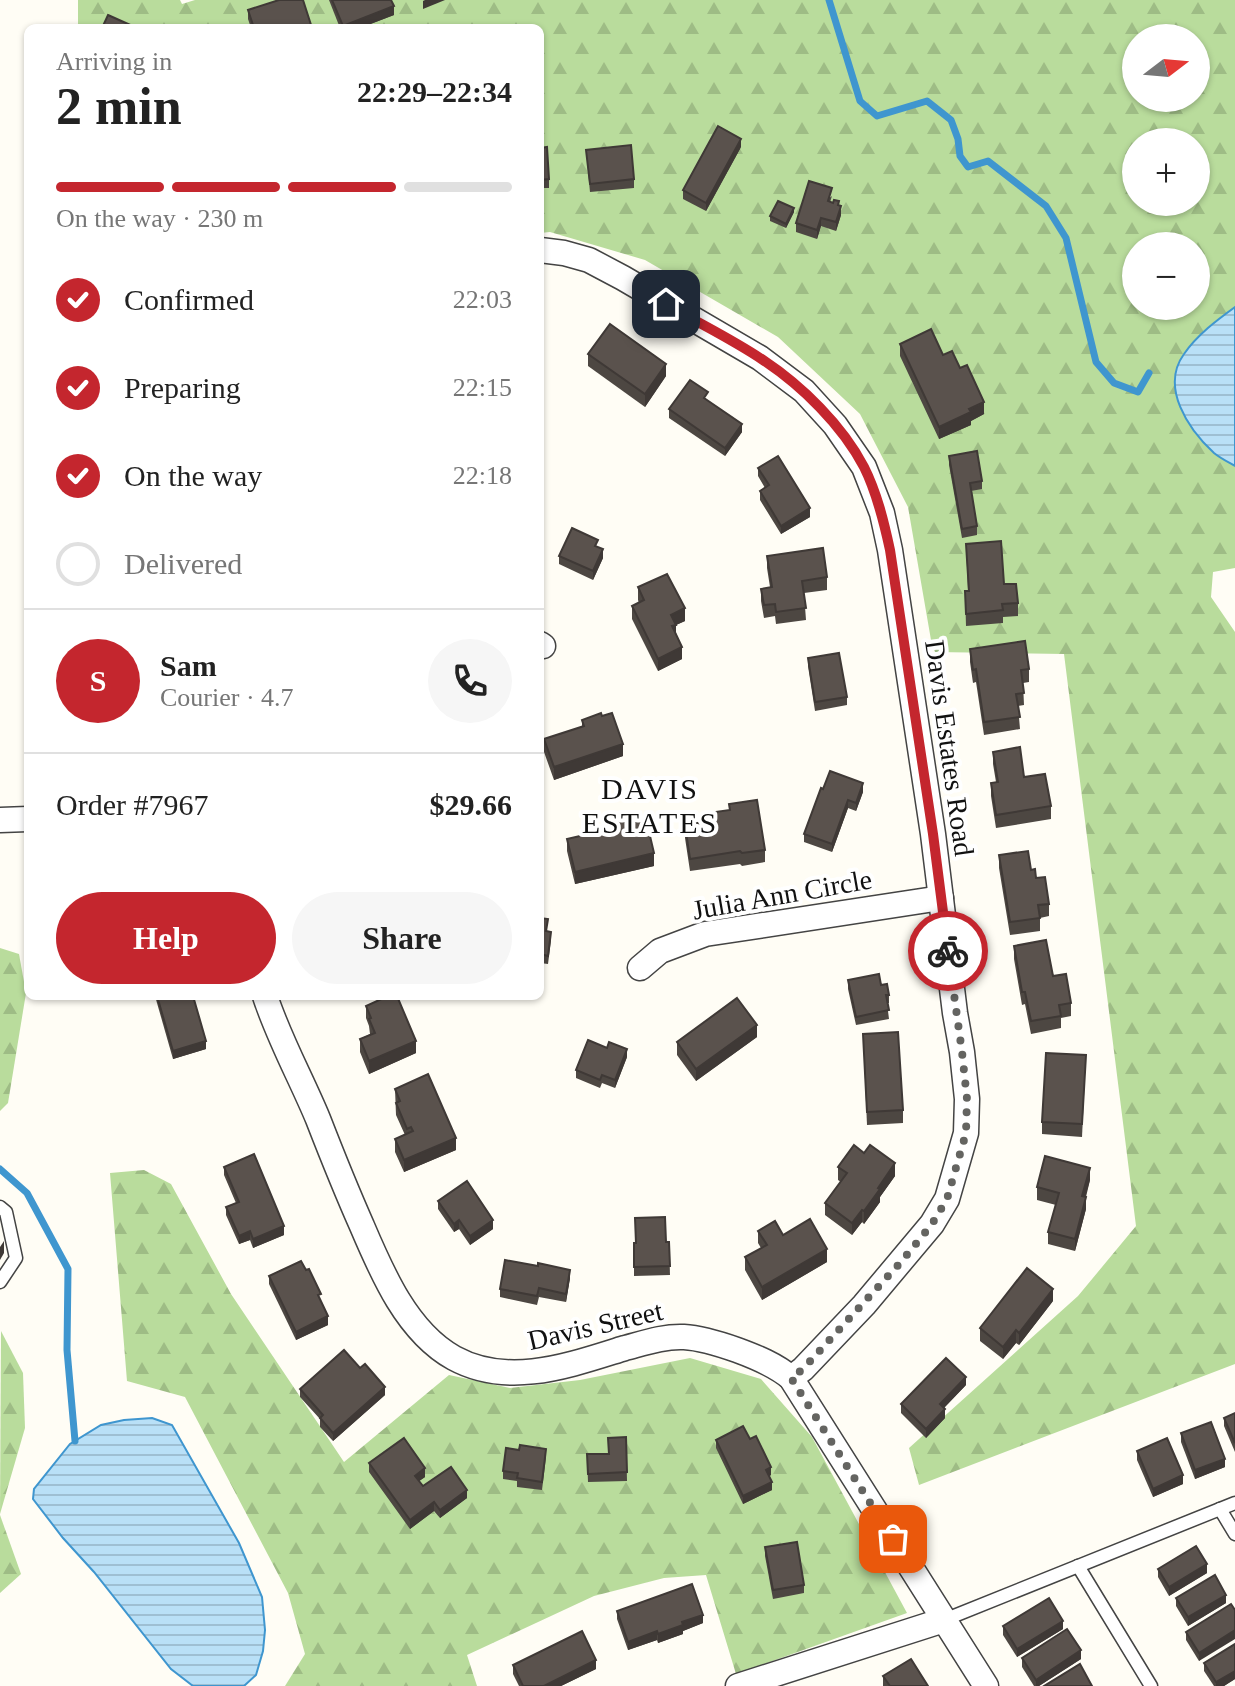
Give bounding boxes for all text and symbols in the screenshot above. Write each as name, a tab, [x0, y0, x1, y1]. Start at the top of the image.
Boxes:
north arrow	[1122, 24, 1210, 112]
map controls	[1122, 24, 1210, 320]
text: Arriving in	[56, 47, 172, 76]
text: 22:29–22:34	[357, 75, 512, 108]
text: 2 min	[56, 78, 182, 135]
button: +	[1122, 128, 1210, 216]
text: On the way · 230 m	[56, 204, 263, 233]
button: −	[1122, 232, 1210, 320]
pin	[632, 270, 700, 338]
icon: check	[56, 278, 100, 322]
icon: home	[644, 282, 688, 326]
text: Confirmed	[124, 283, 254, 316]
text: 22:03	[453, 285, 512, 314]
icon: check	[56, 366, 100, 410]
text: Preparing	[124, 371, 241, 404]
text: 22:15	[453, 373, 512, 402]
icon: check	[56, 454, 100, 498]
text: On the way	[124, 459, 262, 492]
text: 22:18	[453, 461, 512, 490]
text: Delivered	[124, 547, 242, 580]
street label: Davis Estates Road	[919, 638, 980, 858]
button: phone	[428, 639, 512, 723]
text: Sam	[160, 649, 217, 682]
text: S	[90, 664, 106, 697]
text: Courier · 4.7	[160, 683, 294, 712]
district label: DAVIS ESTATES	[582, 772, 718, 839]
text: Order #7967	[56, 788, 208, 821]
text: $29.66	[430, 788, 512, 821]
street label: Julia Ann Circle	[690, 863, 874, 926]
button: Help	[56, 892, 276, 984]
button: Share	[292, 892, 512, 984]
courier	[908, 911, 988, 991]
icon: bike	[926, 929, 970, 973]
street label: Davis Street	[525, 1295, 666, 1356]
pin	[859, 1505, 927, 1573]
icon: bag	[871, 1517, 915, 1561]

